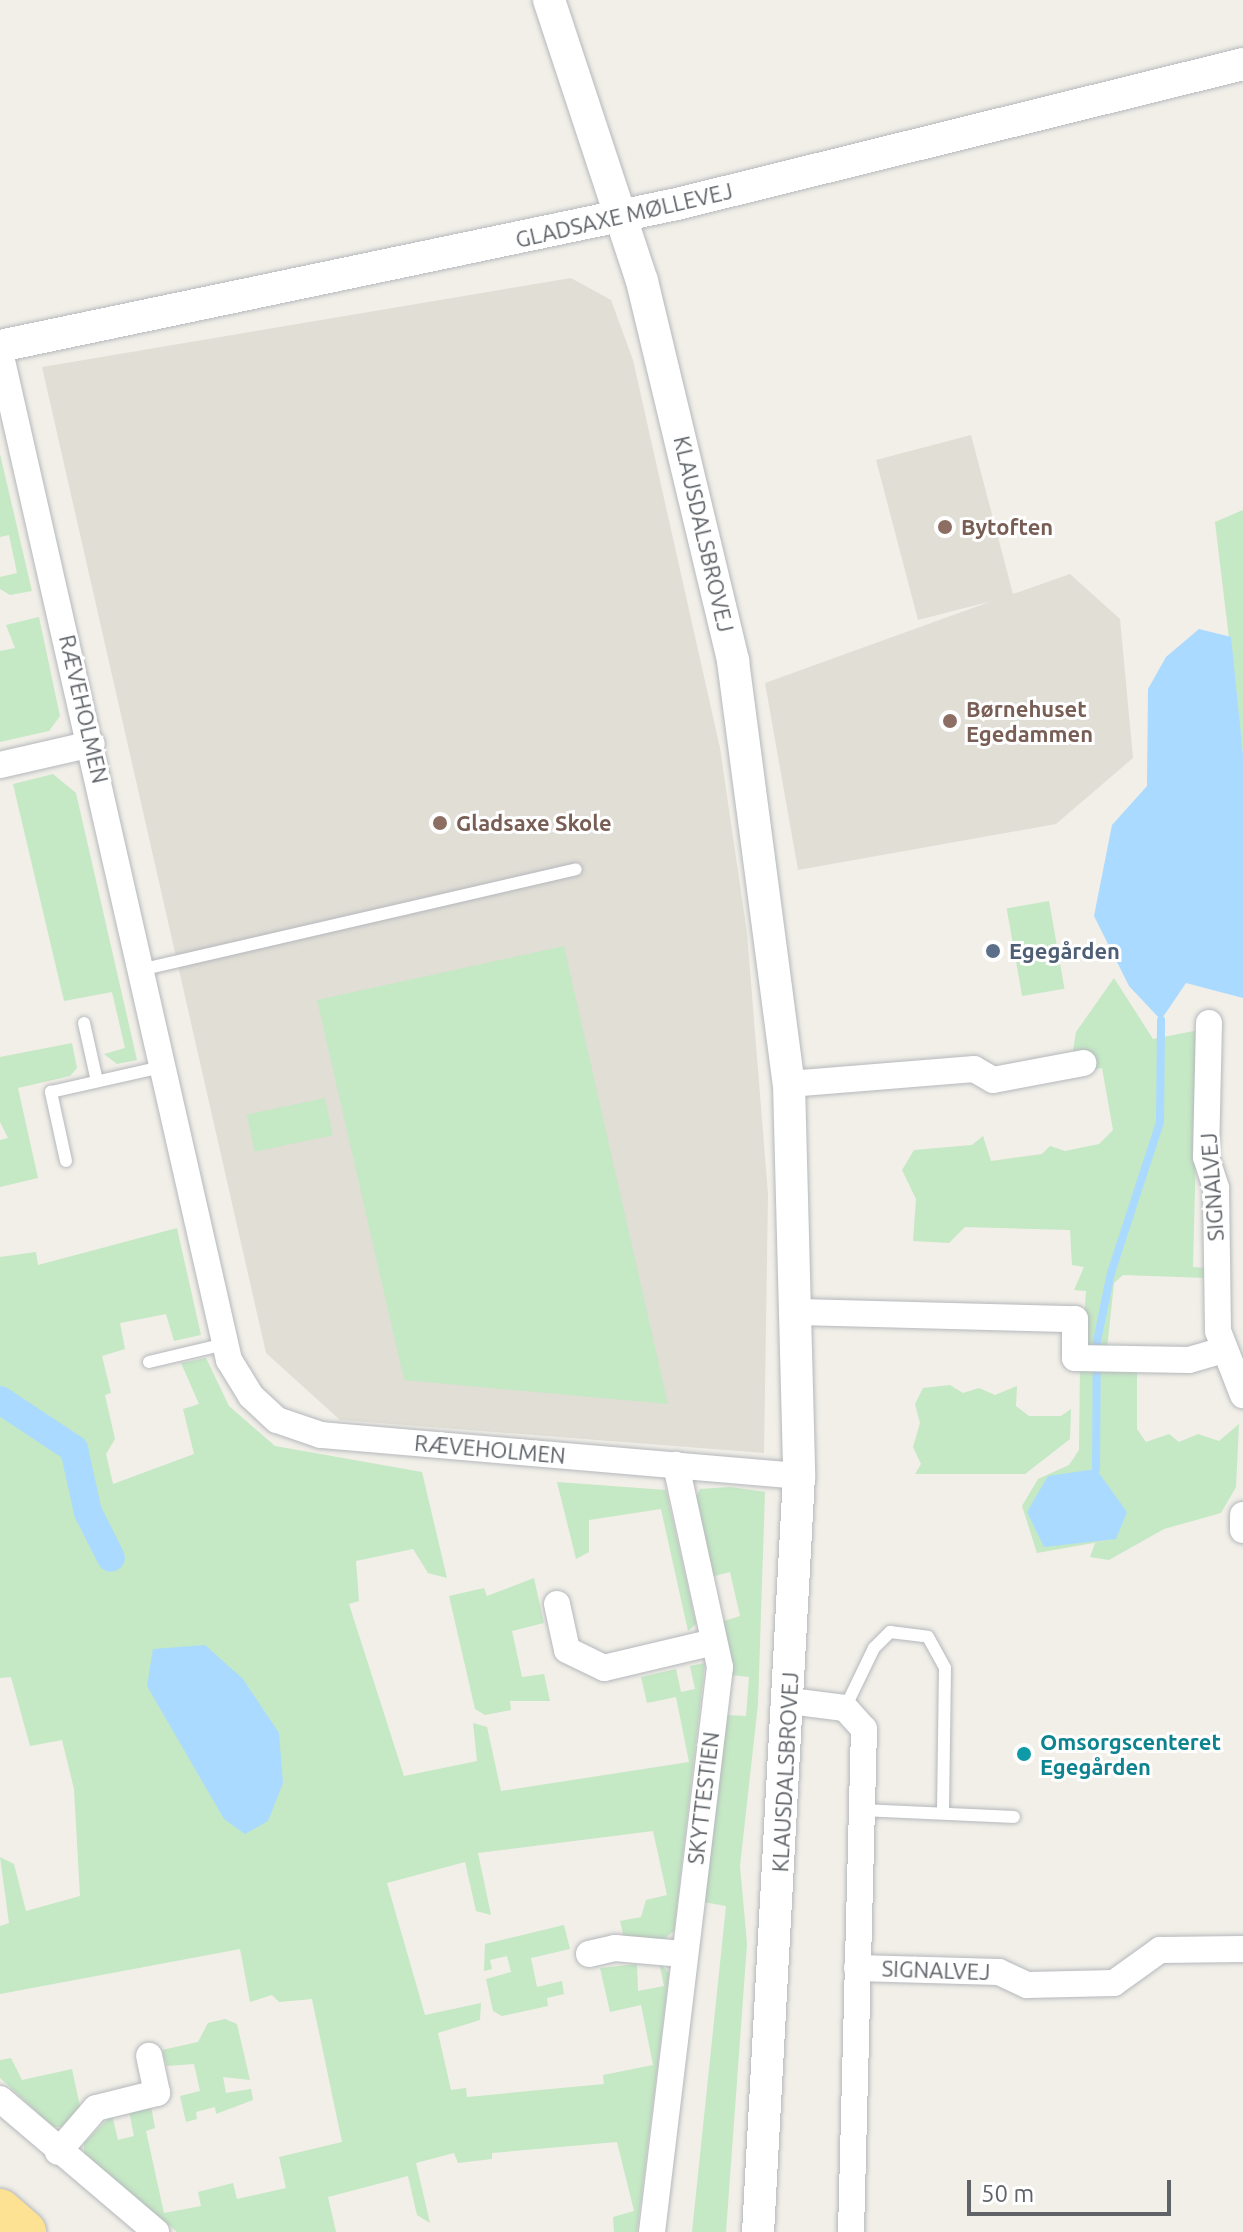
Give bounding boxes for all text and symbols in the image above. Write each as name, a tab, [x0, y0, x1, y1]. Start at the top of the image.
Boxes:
street label: GLADSAXE MØLLEVEJ	[513, 177, 735, 253]
street label: KLAUSDALSBROVEJ	[669, 433, 739, 635]
place label: Bytoften	[961, 514, 1053, 540]
marker: Bytoften	[936, 518, 954, 536]
street label: RÆVEHOLMEN	[54, 632, 114, 786]
place label: Børnehuset Egedammen	[966, 695, 1093, 746]
marker: Børnehuset Egedammen	[941, 712, 959, 730]
place label: Gladsaxe Skole	[456, 810, 612, 836]
marker: Gladsaxe Skole	[431, 814, 449, 832]
place label: Egegården	[1009, 938, 1120, 964]
marker: Egegården	[984, 942, 1002, 960]
street label: SIGNALVEJ	[1195, 1132, 1229, 1242]
street label: RÆVEHOLMEN	[413, 1429, 567, 1469]
street label: KLAUSDALSBROVEJ	[767, 1671, 803, 1873]
place label: Omsorgscenteret Egegården	[1040, 1728, 1221, 1780]
street label: SKYTTESTIEN	[682, 1730, 724, 1866]
marker: Omsorgscenteret Egegården	[1015, 1745, 1033, 1763]
street label: SIGNALVEJ	[881, 1955, 991, 1985]
scale bar	[971, 2164, 1175, 2214]
text: 50 m	[981, 2180, 1034, 2207]

